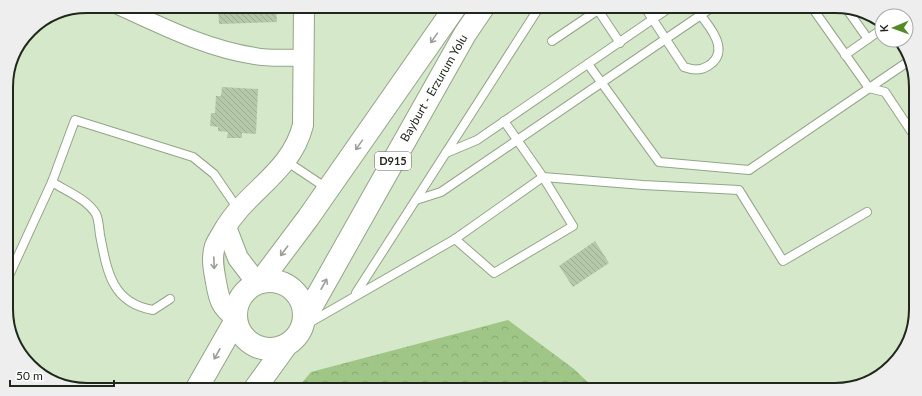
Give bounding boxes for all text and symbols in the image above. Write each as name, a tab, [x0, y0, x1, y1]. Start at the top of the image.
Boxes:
north arrow	[874, 8, 914, 48]
text: K	[877, 24, 890, 32]
street label: Bayburt - Erzurum Yolu	[397, 31, 470, 144]
one-way arrow	[430, 33, 438, 44]
one-way arrow	[355, 139, 363, 150]
road number: D915	[375, 152, 411, 170]
one-way arrow	[279, 245, 288, 256]
one-way arrow	[210, 256, 218, 269]
one-way arrow	[320, 278, 328, 290]
one-way arrow	[212, 348, 220, 360]
scale bar	[10, 362, 114, 388]
text: 50 m	[16, 368, 43, 383]

